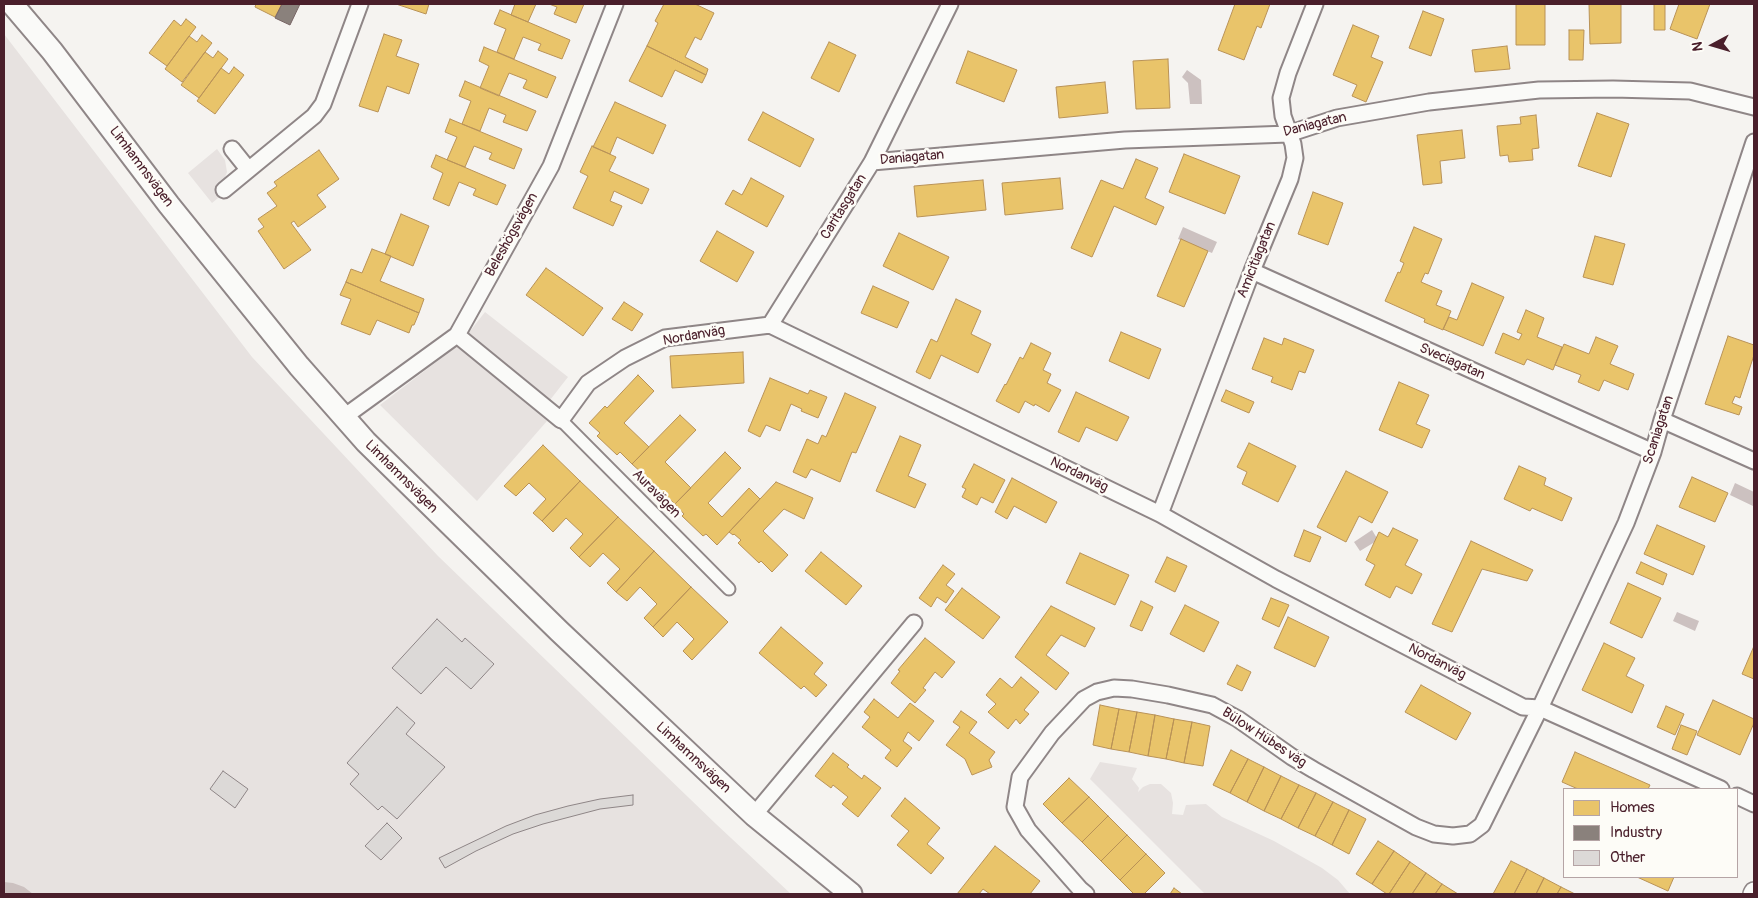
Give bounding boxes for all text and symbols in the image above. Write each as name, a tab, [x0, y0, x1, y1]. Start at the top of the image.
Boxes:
north arrow	[1688, 20, 1738, 70]
text: N	[1689, 41, 1707, 52]
street label: Daniagatan	[1282, 109, 1348, 141]
street label: Limhamnsvägen	[105, 123, 177, 211]
street label: Daniagatan	[879, 147, 945, 169]
street label: Caritasgatan	[817, 171, 871, 243]
street label: Beleshögsvägen	[482, 190, 542, 280]
street label: Amicitiagatan	[1234, 219, 1280, 301]
street label: Nordanväg	[662, 322, 726, 350]
street label: Sveciagatan	[1416, 340, 1488, 384]
street label: Scaniagatan	[1640, 394, 1678, 466]
street label: Limhamnsvägen	[361, 437, 441, 517]
street label: Nordanväg	[1047, 454, 1111, 496]
street label: Auravägen	[628, 466, 684, 522]
street label: Nordanväg	[1405, 640, 1469, 684]
street label: Bülow Hübes väg	[1219, 704, 1309, 772]
street label: Limhamnsvägen	[652, 719, 734, 797]
legend	[1563, 788, 1738, 878]
text: Homes	[1610, 798, 1655, 817]
text: Industry	[1610, 823, 1662, 842]
text: Other	[1610, 848, 1645, 867]

